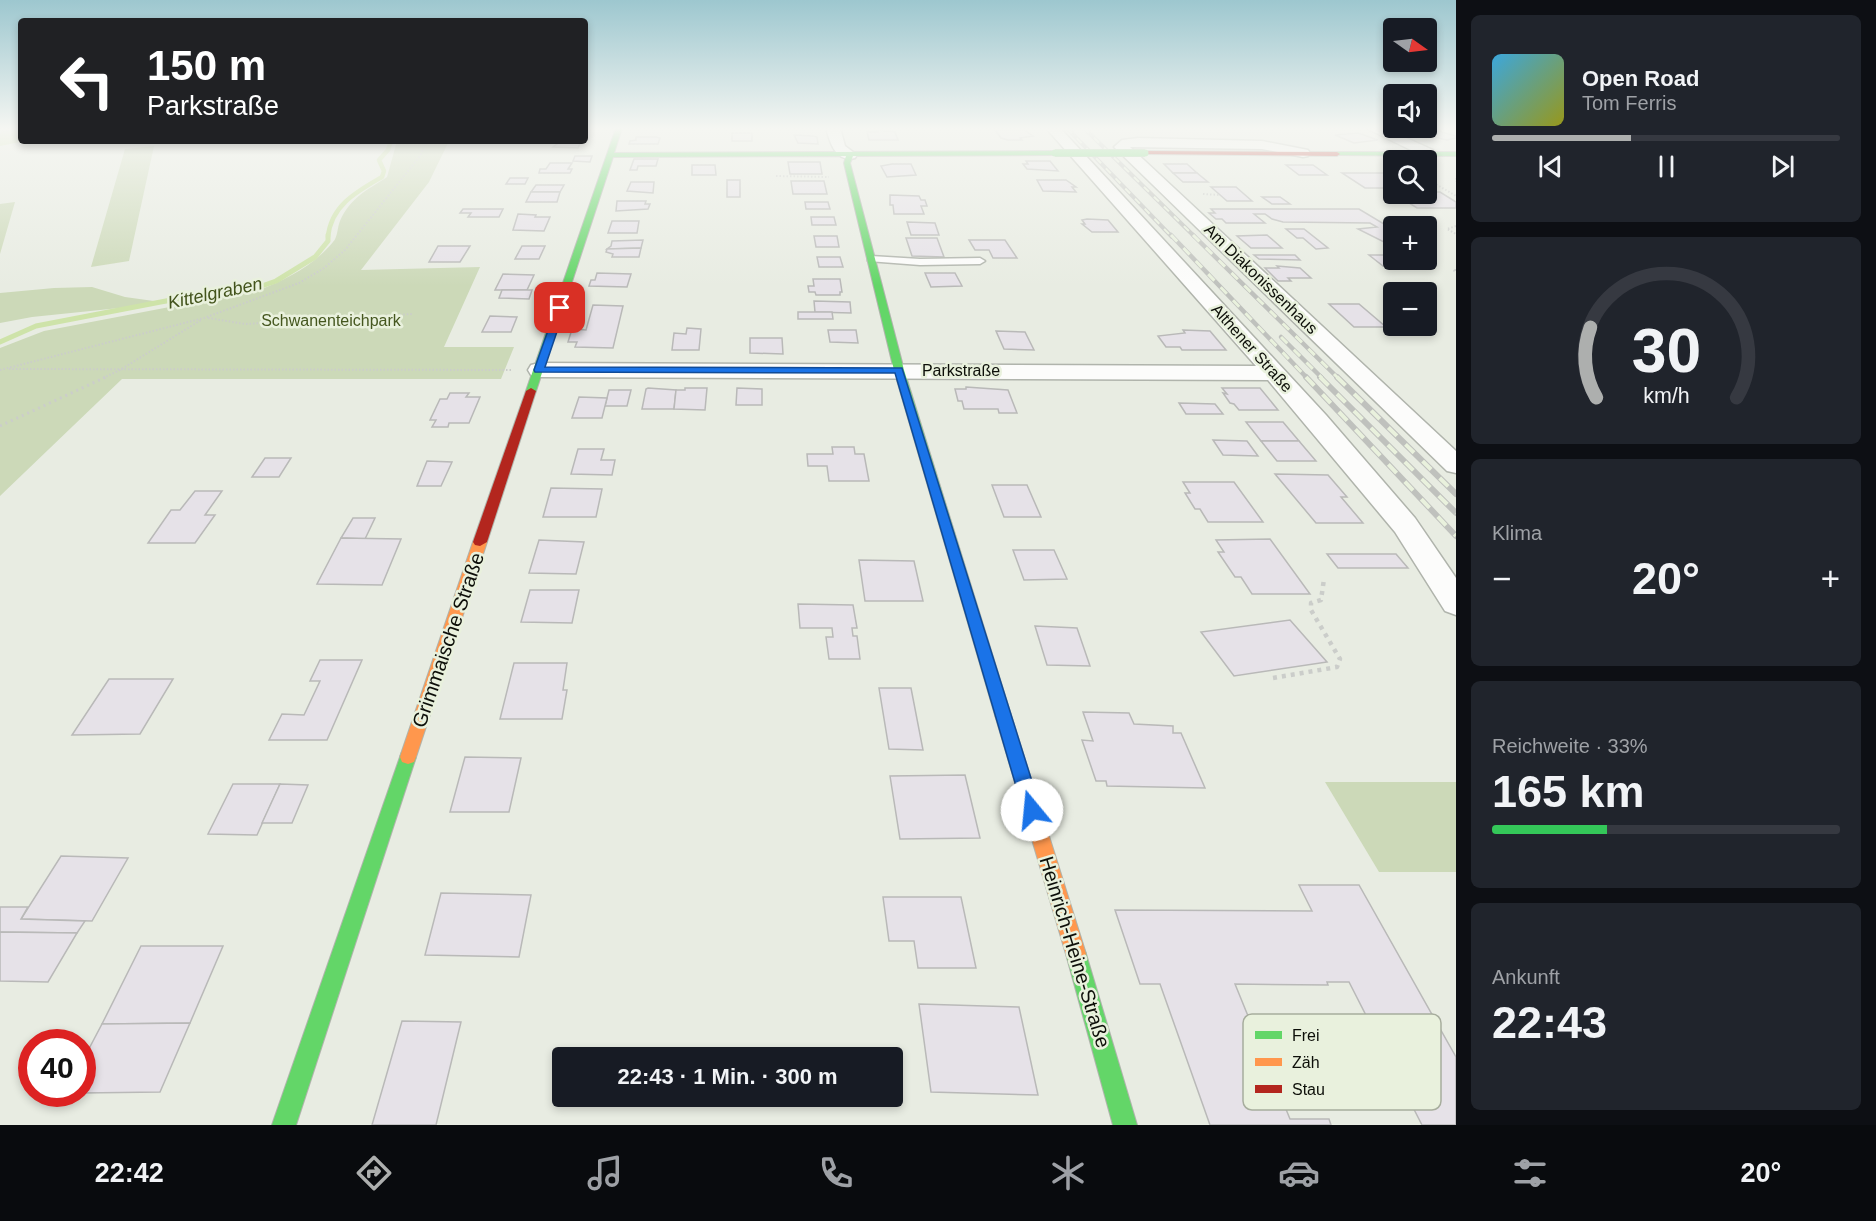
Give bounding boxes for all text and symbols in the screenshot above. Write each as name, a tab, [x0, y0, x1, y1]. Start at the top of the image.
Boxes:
north arrow	[1383, 18, 1437, 72]
map controls	[1383, 18, 1437, 336]
icon: left	[48, 42, 126, 120]
text: 150 m	[147, 42, 266, 89]
text: Open Road	[1582, 66, 1699, 91]
button: sound	[1383, 84, 1437, 138]
text: Parkstraße	[147, 91, 279, 121]
text: Tom Ferris	[1582, 92, 1676, 114]
button: search	[1383, 150, 1437, 204]
icon: previous	[1534, 150, 1567, 183]
icon: pause	[1650, 150, 1683, 183]
icon: next	[1766, 150, 1799, 183]
button: +	[1383, 216, 1437, 270]
street label: Am Diakonissenhaus	[1201, 221, 1321, 337]
water label: Kittelgraben	[166, 273, 264, 313]
pin	[534, 282, 585, 333]
button: −	[1383, 282, 1437, 336]
icon: arrive	[543, 291, 576, 324]
street label: Althener Straße	[1208, 301, 1296, 395]
park label: Schwanenteichpark	[261, 312, 402, 329]
text: 30	[1631, 316, 1701, 385]
street label: Parkstraße	[922, 362, 1000, 379]
text: km/h	[1643, 384, 1689, 408]
text: Klima	[1492, 522, 1542, 544]
street label: Grimmaische Straße	[408, 550, 488, 730]
text: 20°	[1632, 553, 1700, 604]
text: −	[1492, 560, 1511, 597]
text: +	[1821, 560, 1840, 597]
text: Reichweite · 33%	[1492, 735, 1648, 757]
text: 165 km	[1492, 766, 1645, 817]
position arrow	[1000, 778, 1064, 842]
street label: Heinrich-Heine-Straße	[1035, 854, 1115, 1050]
text: Ankunft	[1492, 966, 1560, 988]
text: 22:43	[1492, 997, 1607, 1048]
legend	[1243, 1014, 1441, 1110]
text: Frei	[1292, 1027, 1320, 1044]
speed limit sign: 40	[18, 1029, 96, 1107]
text: Zäh	[1292, 1054, 1320, 1071]
text: 22:43 · 1 Min. · 300 m	[617, 1064, 838, 1089]
text: Stau	[1292, 1081, 1325, 1098]
icon: directions	[353, 1152, 395, 1194]
icon: music	[584, 1152, 626, 1194]
icon: phone	[815, 1152, 857, 1194]
icon: climate	[1047, 1152, 1089, 1194]
icon: car	[1278, 1152, 1320, 1194]
icon: filters	[1509, 1152, 1551, 1194]
text: 22:42	[95, 1158, 164, 1188]
text: 20°	[1740, 1158, 1781, 1188]

